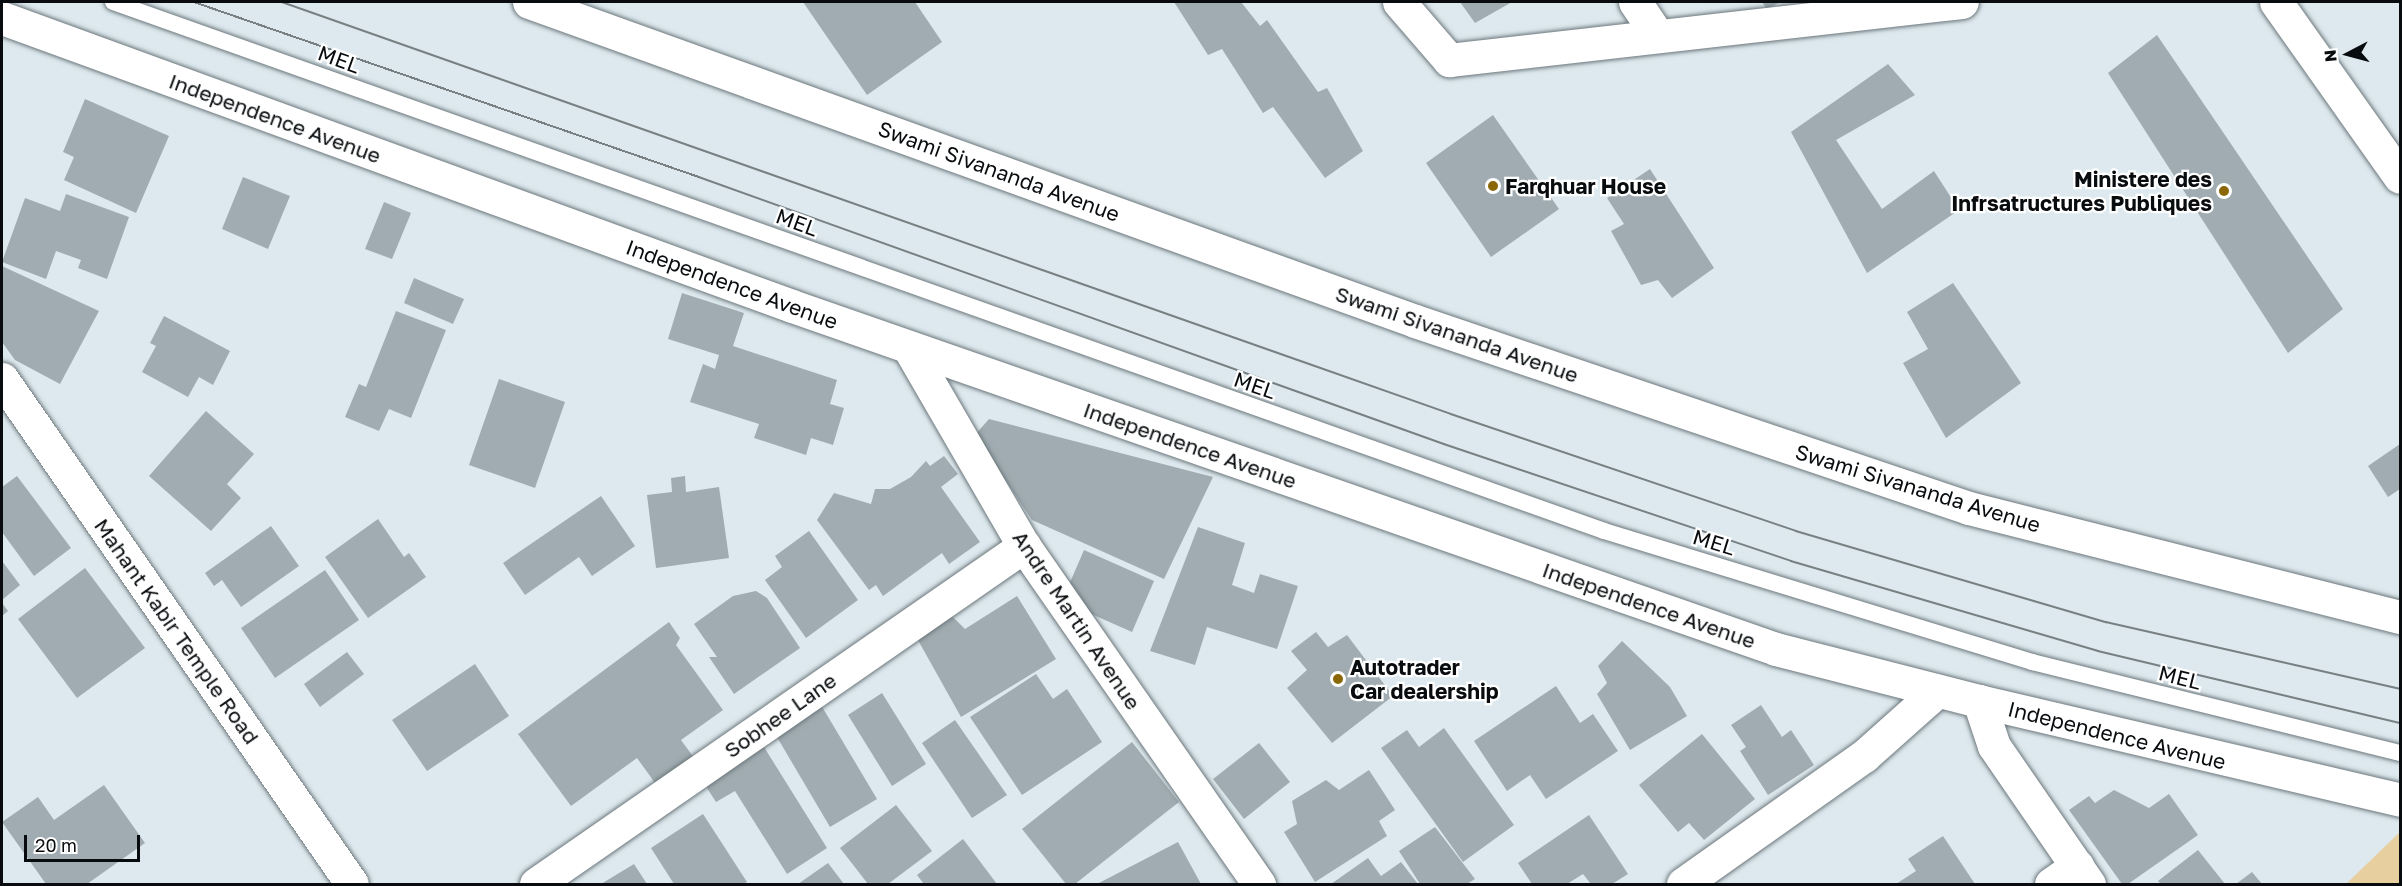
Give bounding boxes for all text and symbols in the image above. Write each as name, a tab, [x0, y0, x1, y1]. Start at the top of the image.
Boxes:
north arrow	[2318, 24, 2378, 84]
street label: MEL	[315, 40, 363, 78]
text: N	[2320, 49, 2341, 63]
street label: Independence Avenue	[166, 68, 384, 168]
street label: Swami Sivananda Avenue	[875, 116, 1123, 226]
place label: Ministere des Infrsatructures Publiques	[1951, 166, 2212, 216]
place label: Farqhuar House	[1505, 173, 1666, 199]
marker: Farqhuar House	[1486, 179, 1500, 193]
marker: Ministere des Infrsatructures Publiques	[2217, 184, 2231, 198]
street label: MEL	[773, 203, 821, 241]
street label: Independence Avenue	[623, 234, 841, 334]
street label: Swami Sivananda Avenue	[1332, 281, 1582, 387]
street label: MEL	[1231, 366, 1279, 404]
street label: Independence Avenue	[1080, 397, 1300, 493]
street label: Swami Sivananda Avenue	[1792, 439, 2044, 537]
street label: Mahant Kabir Temple Road	[89, 513, 265, 749]
street label: MEL	[1690, 524, 1738, 560]
street label: Andre Martin Avenue	[1008, 526, 1146, 714]
street label: Independence Avenue	[1539, 557, 1759, 653]
place label: Autotrader Car dealership	[1350, 654, 1499, 704]
street label: MEL	[2156, 660, 2204, 694]
street label: Sobhee Lane	[719, 667, 841, 763]
marker: Autotrader Car dealership	[1331, 672, 1345, 686]
street label: Independence Avenue	[2005, 696, 2229, 774]
scale bar	[27, 823, 142, 861]
text: 20 m	[35, 834, 77, 856]

